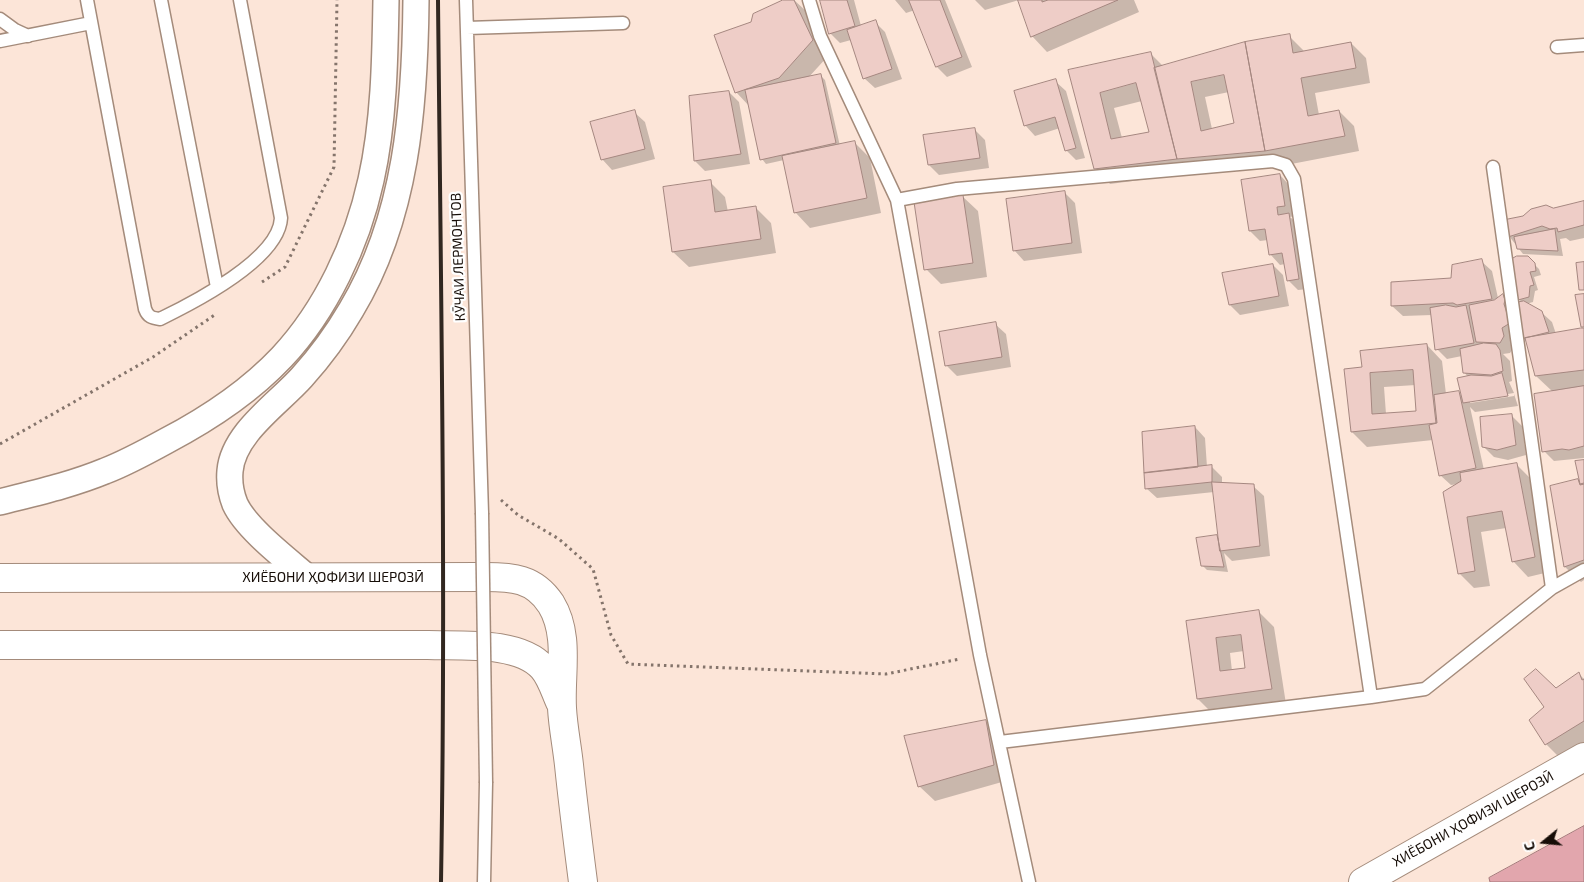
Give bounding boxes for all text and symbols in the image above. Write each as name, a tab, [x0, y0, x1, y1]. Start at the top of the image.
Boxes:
street label: КӮЧАИ ЛЕРМОНТОВ	[447, 192, 469, 322]
street label: ХИЁБОНИ ҲОФИЗИ ШЕРОЗӢ	[242, 569, 424, 585]
street label: ХИЁБОНИ ҲОФИЗИ ШЕРОЗӢ	[1389, 768, 1557, 870]
north arrow	[1519, 817, 1569, 867]
text: С	[1520, 840, 1539, 853]

